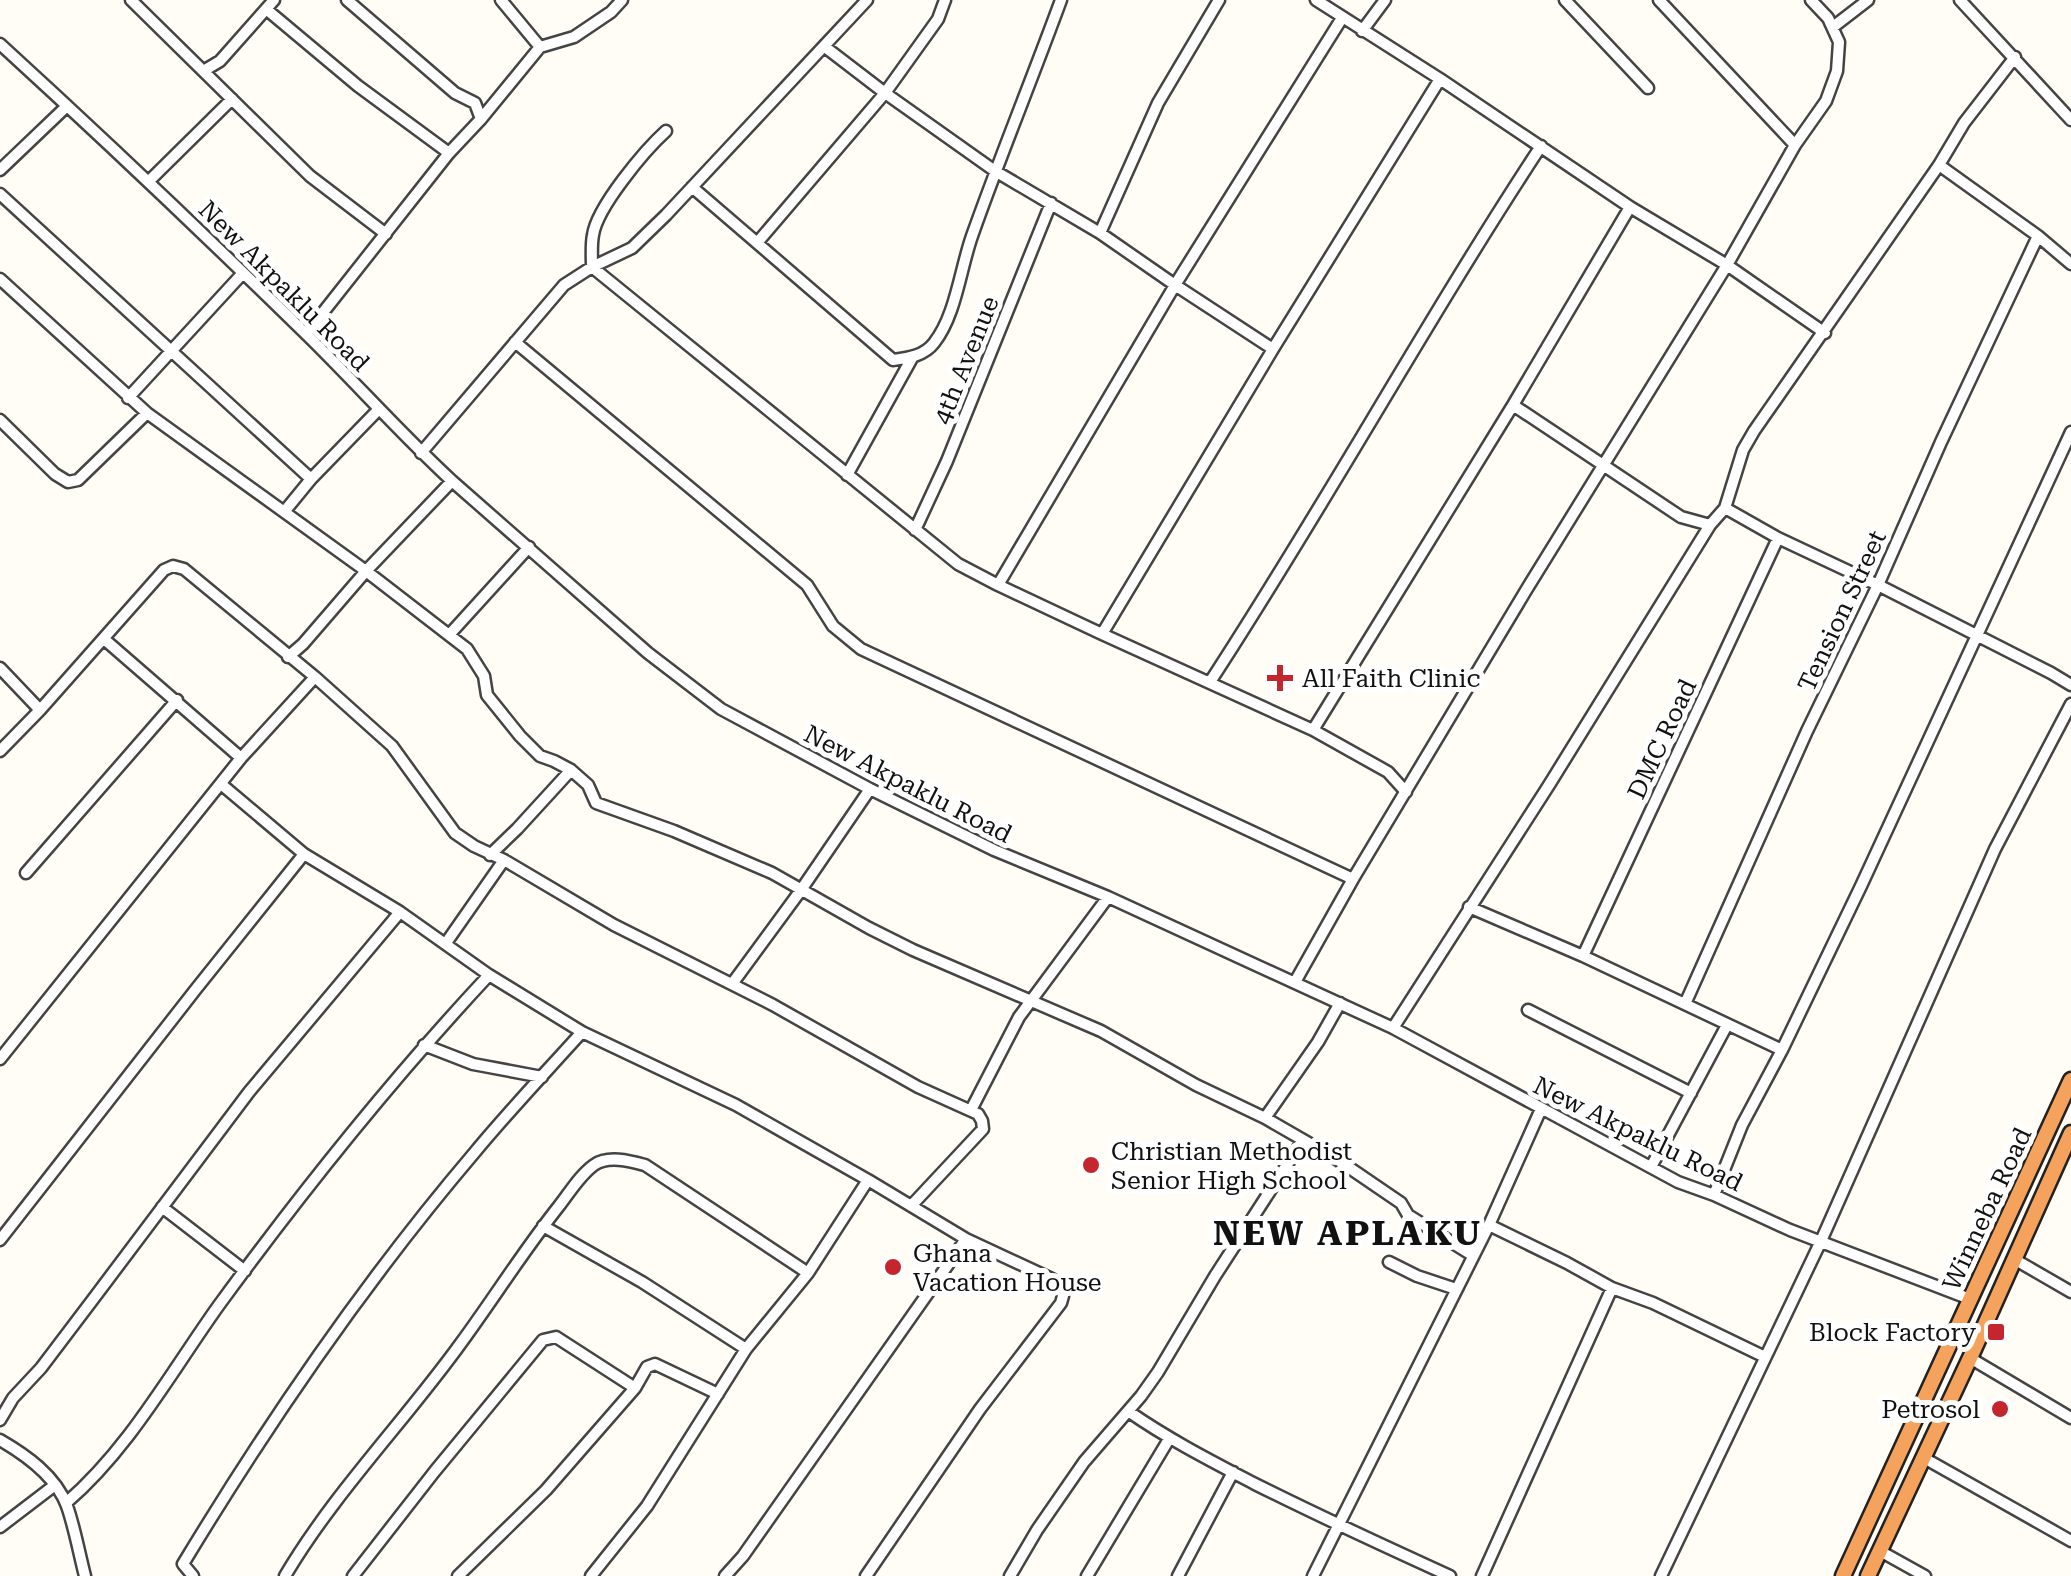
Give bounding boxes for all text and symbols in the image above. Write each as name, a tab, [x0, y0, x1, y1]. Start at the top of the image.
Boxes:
street label: New Akpaklu Road	[193, 195, 375, 377]
street label: 4th Avenue	[927, 292, 1005, 428]
street label: Tension Street	[1792, 526, 1892, 696]
place label: All Faith Clinic	[1302, 664, 1480, 693]
marker: All Faith Clinic	[1267, 665, 1293, 691]
street label: DMC Road	[1622, 674, 1702, 804]
street label: New Akpaklu Road	[799, 719, 1017, 849]
street label: New Akpaklu Road	[1529, 1071, 1747, 1197]
street label: Winneba Road	[1937, 1123, 2037, 1295]
place label: Christian Methodist Senior High School	[1111, 1137, 1352, 1195]
marker: Christian Methodist Senior High School	[1080, 1154, 1102, 1176]
district label: NEW APLAKU	[1213, 1213, 1483, 1254]
place label: Ghana Vacation House	[913, 1239, 1102, 1297]
marker: Ghana Vacation House	[882, 1256, 904, 1278]
place label: Block Factory	[1809, 1318, 1976, 1347]
marker: Block Factory	[1985, 1321, 2007, 1343]
place label: Petrosol	[1881, 1395, 1980, 1424]
marker: Petrosol	[1989, 1398, 2011, 1420]

